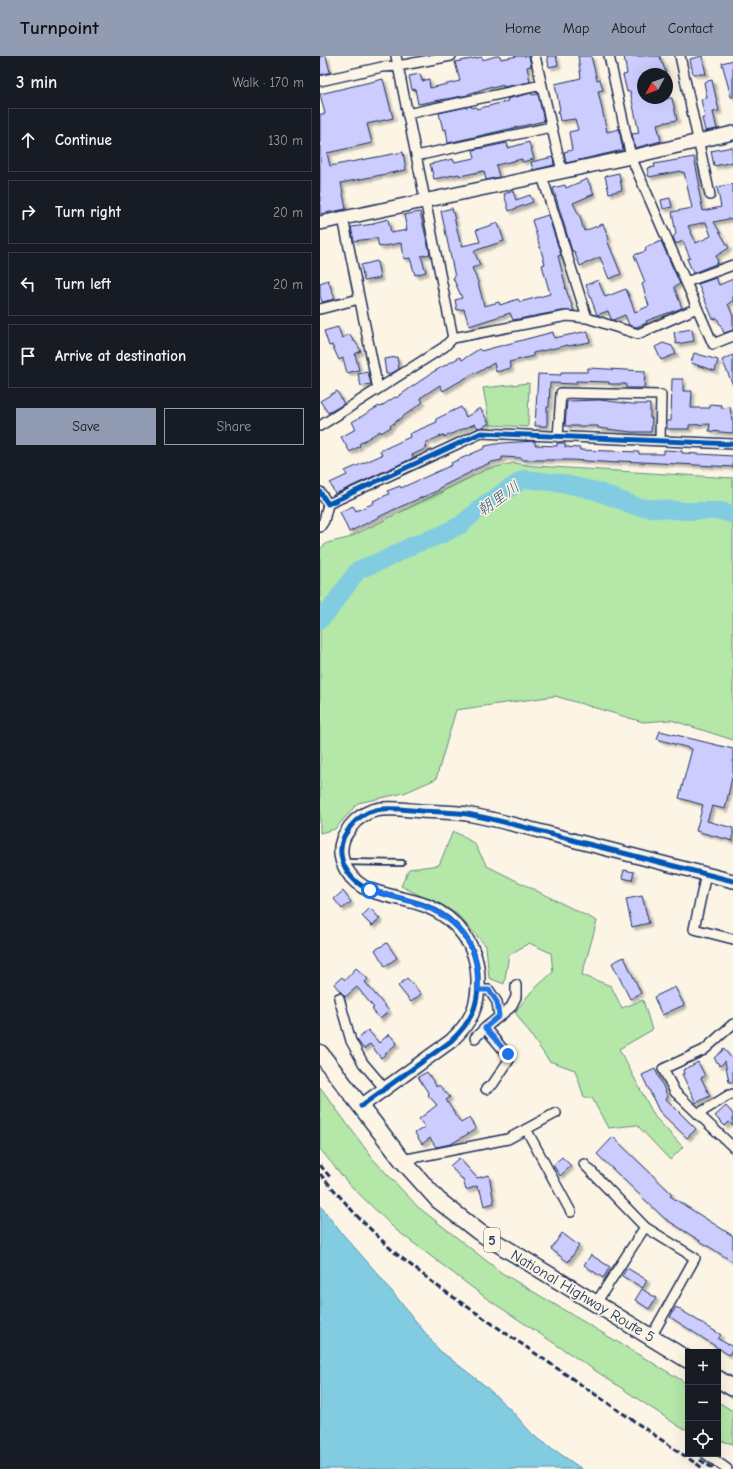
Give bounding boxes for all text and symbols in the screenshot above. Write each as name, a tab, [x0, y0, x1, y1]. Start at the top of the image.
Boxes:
text: Turnpoint	[20, 17, 99, 39]
text: Home	[505, 20, 541, 37]
text: Map	[563, 20, 589, 37]
text: About	[611, 20, 646, 37]
text: Contact	[668, 20, 713, 37]
north arrow	[637, 68, 673, 104]
text: 3 min	[16, 73, 57, 92]
text: Walk · 170 m	[232, 75, 304, 90]
icon: ahead	[17, 129, 39, 151]
text: Continue	[55, 131, 112, 149]
text: 130 m	[268, 133, 303, 148]
icon: right	[17, 201, 39, 223]
text: Turn right	[55, 203, 121, 221]
text: 20 m	[273, 205, 303, 220]
icon: left	[17, 273, 39, 295]
text: Turn left	[55, 275, 111, 293]
text: 20 m	[273, 277, 303, 292]
icon: arrive	[17, 345, 39, 367]
text: Arrive at destination	[55, 347, 186, 365]
button: Save	[16, 408, 156, 445]
button: Share	[164, 408, 304, 445]
water label: 朝里川	[474, 478, 523, 520]
route start	[361, 881, 379, 899]
route end	[499, 1045, 517, 1063]
road number: 5	[484, 1228, 500, 1252]
street label: National Highway Route 5	[508, 1246, 658, 1346]
map controls	[685, 1349, 721, 1457]
button: +	[685, 1349, 721, 1385]
button: −	[685, 1385, 721, 1421]
button: locate	[685, 1421, 721, 1457]

